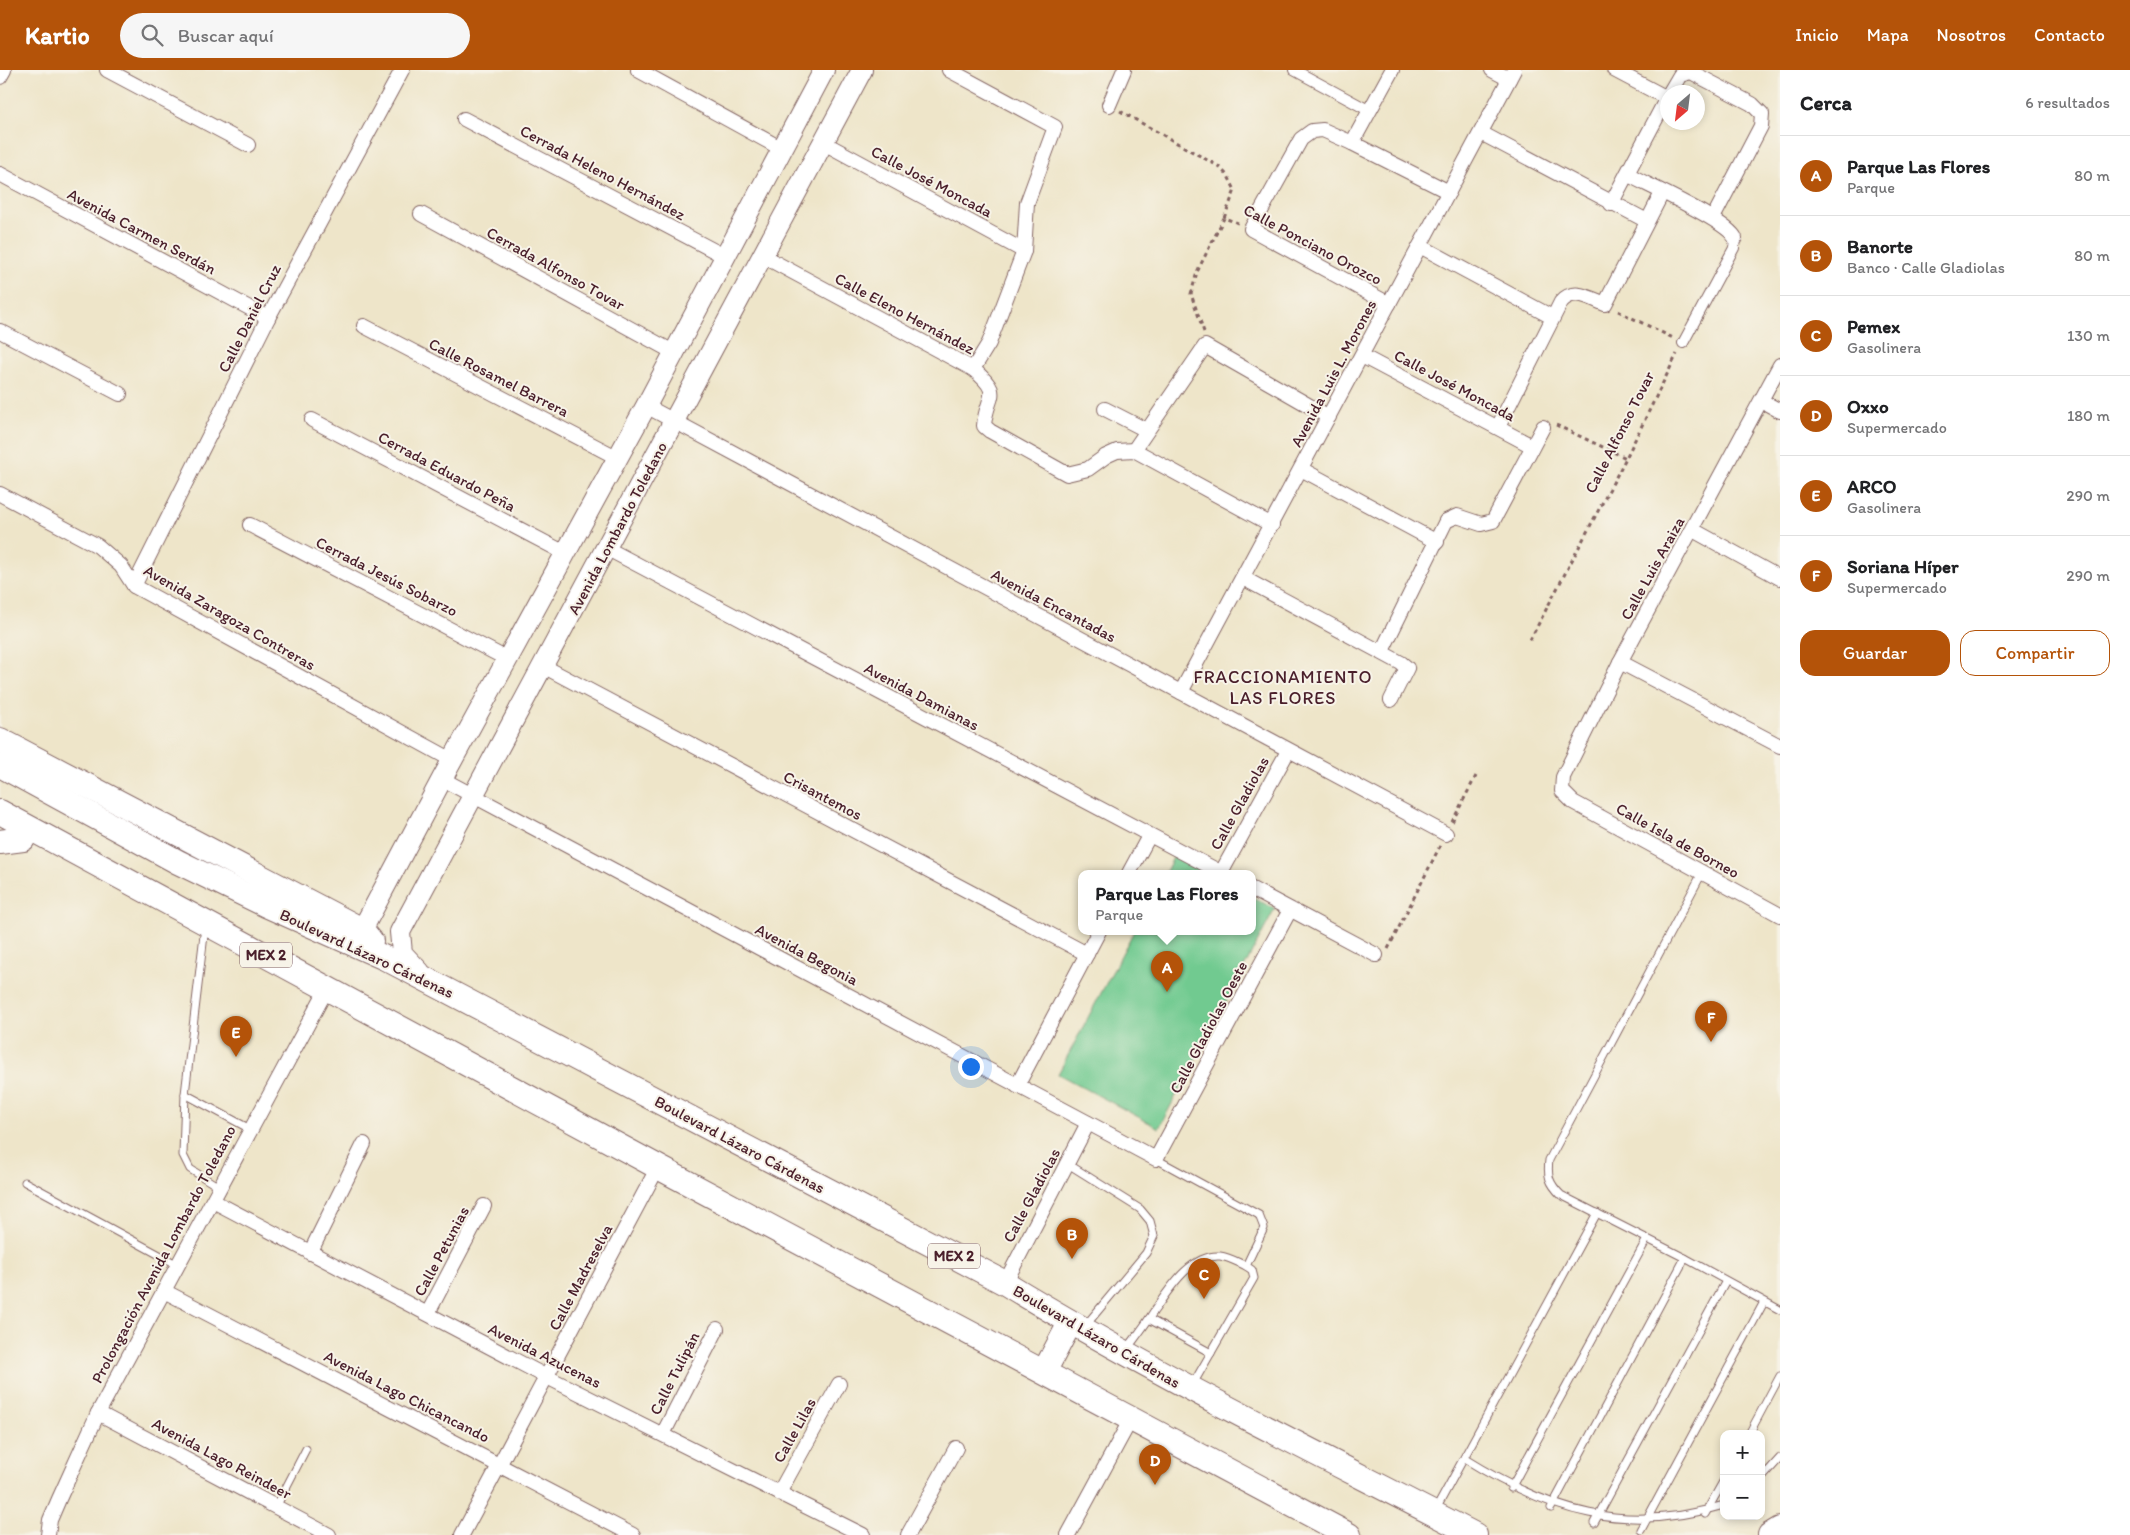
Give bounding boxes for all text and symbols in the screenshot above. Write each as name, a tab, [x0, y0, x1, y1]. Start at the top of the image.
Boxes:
search box	[120, 13, 470, 58]
text: Kartio	[25, 21, 90, 50]
icon: search	[138, 21, 166, 49]
text: Buscar aquí	[178, 24, 274, 47]
text: Inicio	[1795, 24, 1839, 46]
text: Mapa	[1867, 24, 1909, 46]
text: Nosotros	[1937, 24, 2006, 46]
text: Contacto	[2034, 24, 2105, 46]
north arrow	[1660, 85, 1705, 130]
text: Cerca	[1800, 90, 1852, 115]
text: 6 resultados	[2025, 93, 2110, 112]
street label: Cerrada Heleno Hernández	[517, 121, 689, 224]
street label: Calle José Moncada	[868, 141, 996, 222]
text: Parque Las Flores	[1847, 155, 1990, 178]
text: A	[1811, 166, 1821, 185]
text: 80 m	[2074, 166, 2110, 185]
text: Parque	[1847, 178, 1895, 197]
street label: Avenida Carmen Serdán	[64, 184, 219, 279]
street label: Calle Ponciano Orozco	[1240, 200, 1385, 289]
street label: Cerrada Alfonso Tovar	[483, 223, 629, 315]
text: Banorte	[1847, 235, 1913, 258]
text: B	[1811, 246, 1821, 265]
text: 80 m	[2074, 246, 2110, 265]
text: Banco · Calle Gladiolas	[1847, 258, 2005, 277]
street label: Calle Daniel Cruz	[214, 260, 285, 375]
street label: Calle Eleno Hernández	[832, 269, 978, 359]
street label: Avenida Luis L. Morones	[1287, 296, 1380, 450]
text: Pemex	[1847, 315, 1900, 338]
text: C	[1811, 326, 1821, 345]
text: 130 m	[2067, 326, 2110, 345]
street label: Calle Rosamel Barrera	[426, 334, 572, 421]
text: Gasolinera	[1847, 338, 1921, 357]
street label: Calle José Moncada	[1391, 345, 1519, 426]
street label: Calle Alfonso Tovar	[1581, 368, 1658, 496]
text: Oxxo	[1847, 395, 1889, 418]
text: D	[1811, 406, 1821, 425]
text: 180 m	[2067, 406, 2110, 425]
text: Supermercado	[1847, 418, 1947, 437]
street label: Cerrada Eduardo Peña	[375, 427, 519, 516]
street label: Avenida Lombardo Toledano	[564, 439, 671, 618]
text: ARCO	[1847, 475, 1897, 498]
text: E	[1812, 486, 1820, 505]
text: 290 m	[2066, 486, 2110, 505]
text: Gasolinera	[1847, 498, 1921, 517]
street label: Calle Luis Araiza	[1616, 513, 1689, 623]
street label: Cerrada Jesús Sobarzo	[313, 532, 461, 620]
text: Soriana Híper	[1847, 555, 1959, 578]
street label: Avenida Zaragoza Contreras	[141, 560, 319, 674]
street label: Avenida Encantadas	[988, 564, 1119, 646]
text: F	[1812, 566, 1820, 585]
text: 290 m	[2066, 566, 2110, 585]
text: Supermercado	[1847, 578, 1947, 597]
button: Guardar	[1800, 630, 1950, 676]
button: Compartir	[1960, 630, 2110, 676]
street label: Avenida Damianas	[861, 658, 982, 735]
district label: FRACCIONAMIENTO LAS FLORES	[1194, 666, 1372, 709]
street label: Calle Gladiolas	[1206, 753, 1273, 853]
street label: Crisantemos	[780, 767, 865, 824]
street label: Calle Isla de Borneo	[1613, 799, 1743, 882]
popup	[1078, 870, 1256, 935]
text: Parque Las Flores	[1095, 882, 1239, 905]
street label: Boulevard Lázaro Cárdenas	[277, 905, 457, 1002]
text: Parque	[1095, 905, 1143, 924]
street label: Avenida Begonia	[752, 919, 862, 990]
road number: MEX 2	[240, 942, 292, 968]
pin: A	[1151, 951, 1183, 992]
street label: Calle Gladiolas Oeste	[1165, 958, 1251, 1097]
pin: F	[1695, 1001, 1727, 1042]
pin: E	[220, 1016, 252, 1057]
your location	[958, 1054, 984, 1080]
street label: Boulevard Lázaro Cárdenas	[651, 1091, 828, 1197]
street label: Prolongación Avenida Lombardo Toledano	[87, 1122, 240, 1386]
street label: Calle Gladiolas	[999, 1145, 1064, 1246]
street label: Calle Petunias	[410, 1203, 473, 1299]
pin: B	[1056, 1218, 1088, 1259]
street label: Calle Madreselva	[544, 1220, 617, 1334]
road number: MEX 2	[928, 1244, 980, 1268]
pin: C	[1188, 1258, 1220, 1299]
street label: Boulevard Lázaro Cárdenas	[1010, 1281, 1184, 1392]
street label: Avenida Azucenas	[485, 1319, 604, 1392]
street label: Calle Tulipán	[645, 1328, 704, 1418]
street label: Avenida Lago Chicancando	[321, 1346, 493, 1447]
street label: Calle Lilas	[769, 1395, 820, 1466]
street label: Avenida Lago Reindeer	[149, 1414, 295, 1504]
map controls	[1720, 1430, 1765, 1520]
button: +	[1720, 1430, 1765, 1475]
pin: D	[1139, 1444, 1171, 1485]
button: −	[1720, 1475, 1765, 1520]

